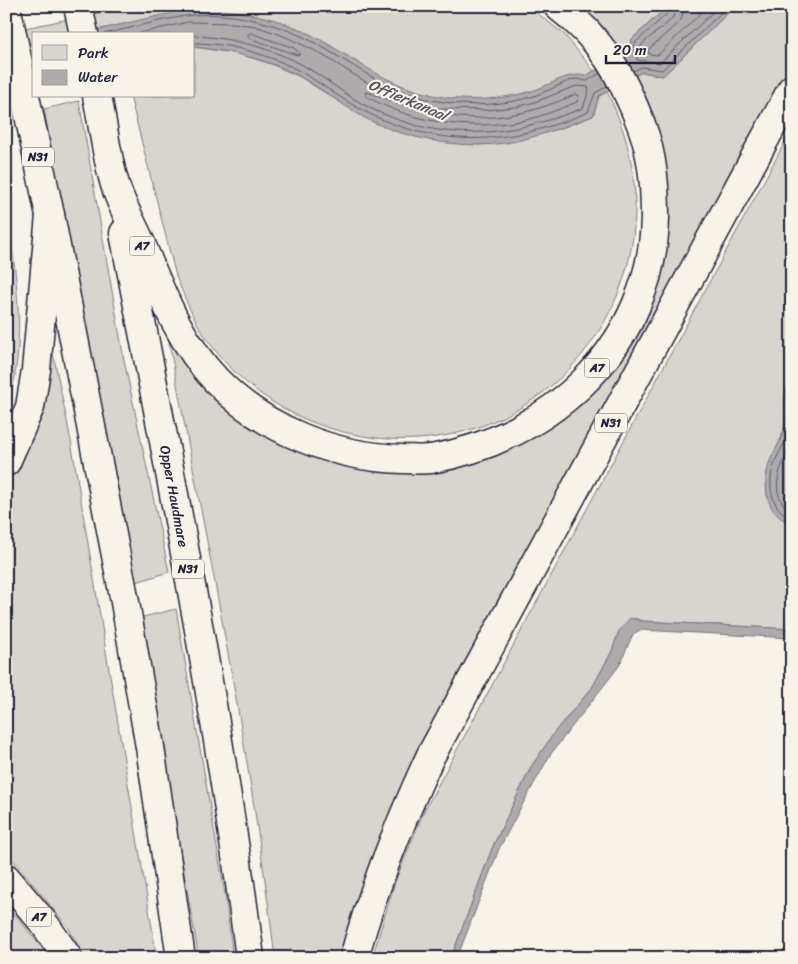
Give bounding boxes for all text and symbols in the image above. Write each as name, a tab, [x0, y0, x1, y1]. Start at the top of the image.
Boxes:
legend	[32, 32, 195, 98]
scale bar	[606, 32, 674, 64]
text: 20 m	[613, 37, 647, 63]
text: Park	[78, 40, 109, 66]
text: Water	[78, 64, 118, 90]
water label: Offierkanaal	[364, 72, 455, 130]
road number: N31	[22, 148, 54, 166]
road number: A7	[130, 237, 154, 256]
road number: A7	[584, 358, 610, 378]
road number: N31	[595, 413, 627, 432]
street label: Opper Haudmare	[153, 443, 196, 549]
road number: N31	[172, 560, 204, 578]
road number: A7	[26, 908, 52, 926]

